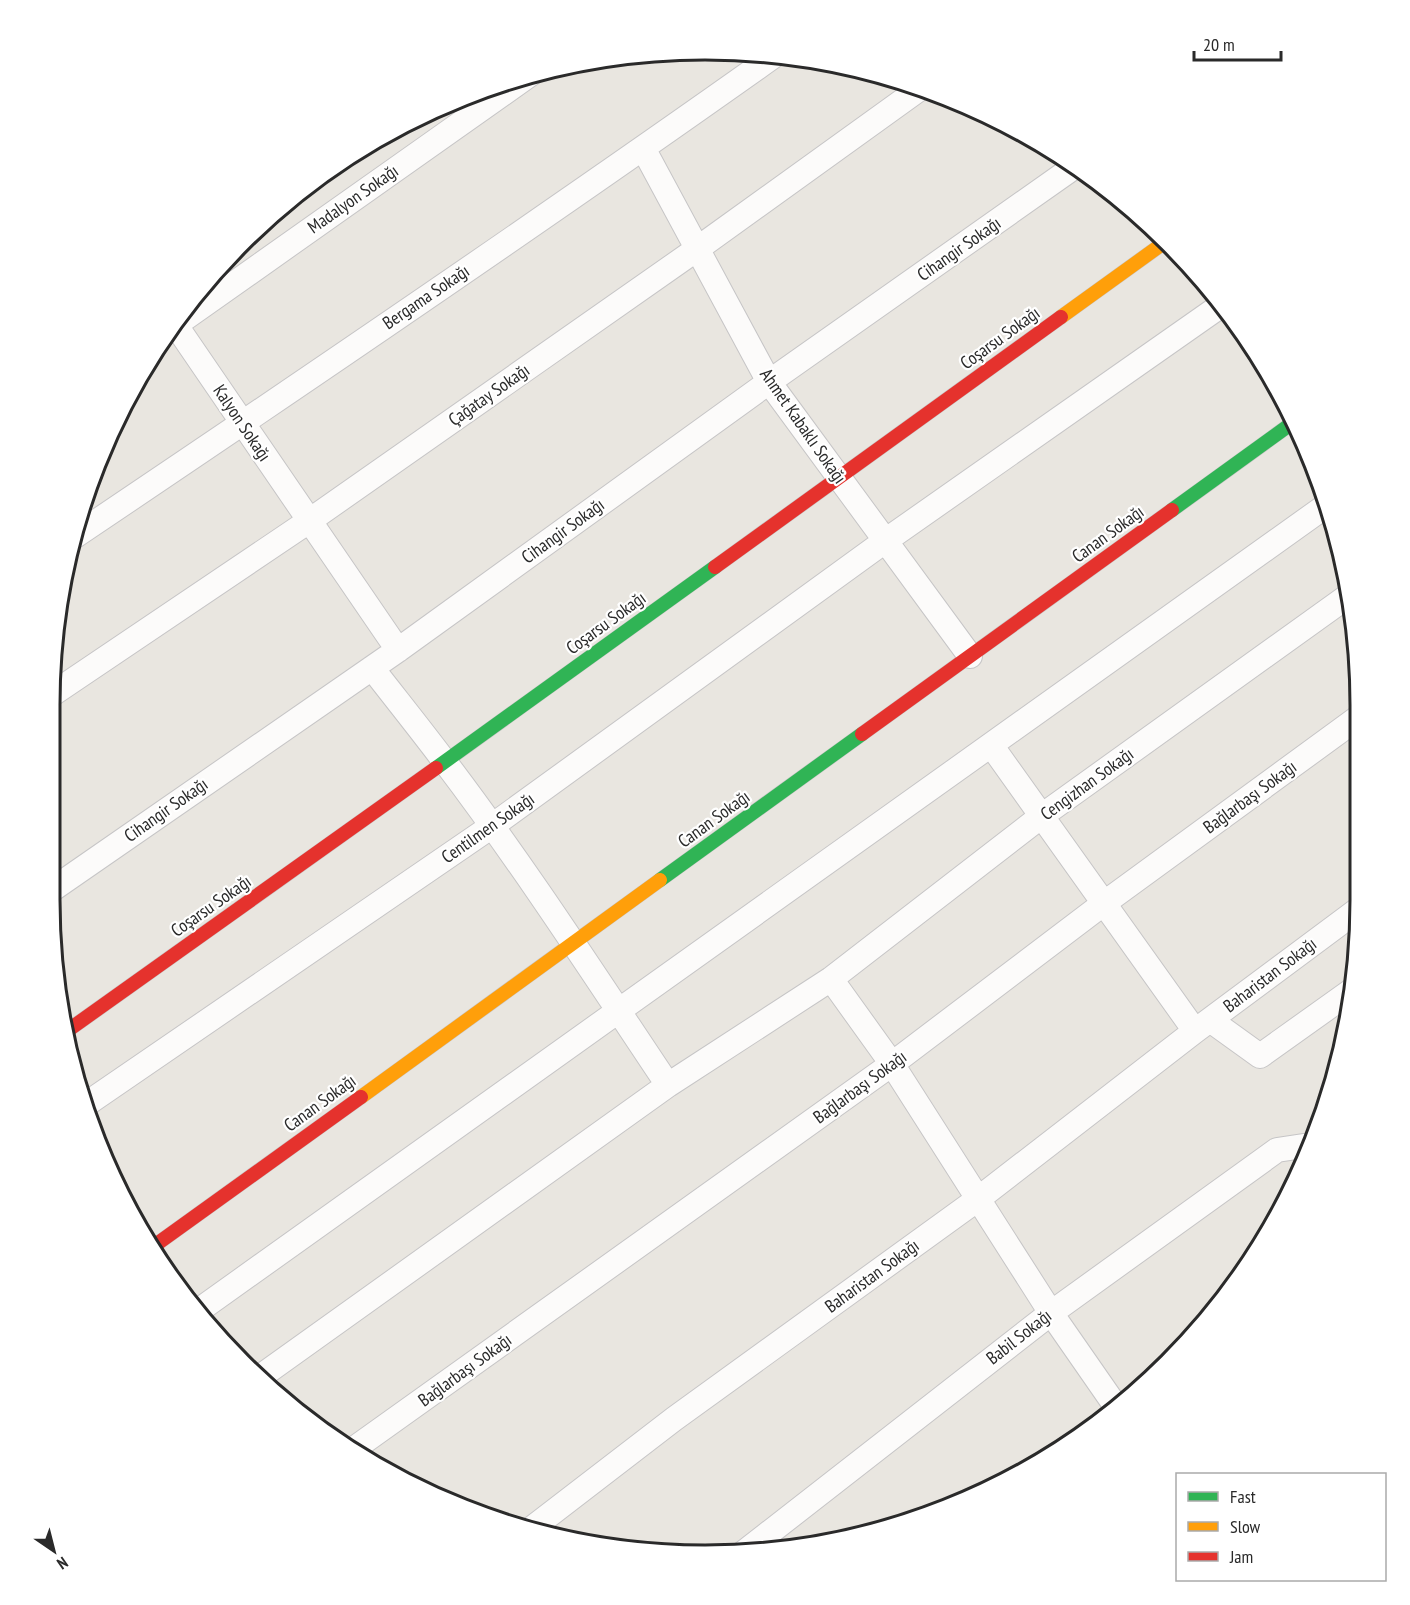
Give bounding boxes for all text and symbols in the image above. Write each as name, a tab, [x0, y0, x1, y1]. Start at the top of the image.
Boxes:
scale bar	[1194, 24, 1281, 62]
text: 20 m	[1203, 33, 1235, 56]
street label: Madalyon Sokağı	[303, 159, 403, 238]
street label: Cihangir Sokağı	[912, 211, 1005, 286]
street label: Bergama Sokağı	[378, 259, 474, 334]
street label: Coşarsu Sokağı	[955, 301, 1044, 374]
street label: Çağatay Sokağı	[444, 358, 534, 431]
street label: Ahmet Kabaklı Sokağı	[755, 364, 852, 488]
street label: Kalyon Sokağı	[208, 380, 276, 465]
street label: Cihangir Sokağı	[517, 493, 609, 568]
street label: Canan Sokağı	[1067, 500, 1148, 567]
street label: Coşarsu Sokağı	[561, 586, 650, 659]
street label: Cengizhan Sokağı	[1036, 742, 1138, 825]
street label: Bağlarbaşı Sokağı	[1198, 755, 1301, 838]
street label: Cihangir Sokağı	[119, 772, 212, 847]
street label: Canan Sokağı	[673, 785, 754, 852]
street label: Centilmen Sokağı	[437, 787, 539, 868]
street label: Coşarsu Sokağı	[166, 870, 255, 942]
street label: Baharistan Sokağı	[1218, 932, 1321, 1017]
street label: Bağlarbaşı Sokağı	[808, 1045, 911, 1128]
street label: Canan Sokağı	[279, 1069, 360, 1136]
street label: Baharistan Sokağı	[820, 1234, 923, 1318]
street label: Babil Sokağı	[981, 1304, 1056, 1369]
street label: Bağlarbaşı Sokağı	[413, 1328, 516, 1411]
legend	[1176, 1473, 1386, 1581]
text: Fast	[1230, 1485, 1256, 1508]
text: Slow	[1230, 1515, 1261, 1538]
north arrow	[24, 1521, 84, 1581]
text: Jam	[1229, 1545, 1253, 1568]
text: N	[53, 1553, 72, 1574]

